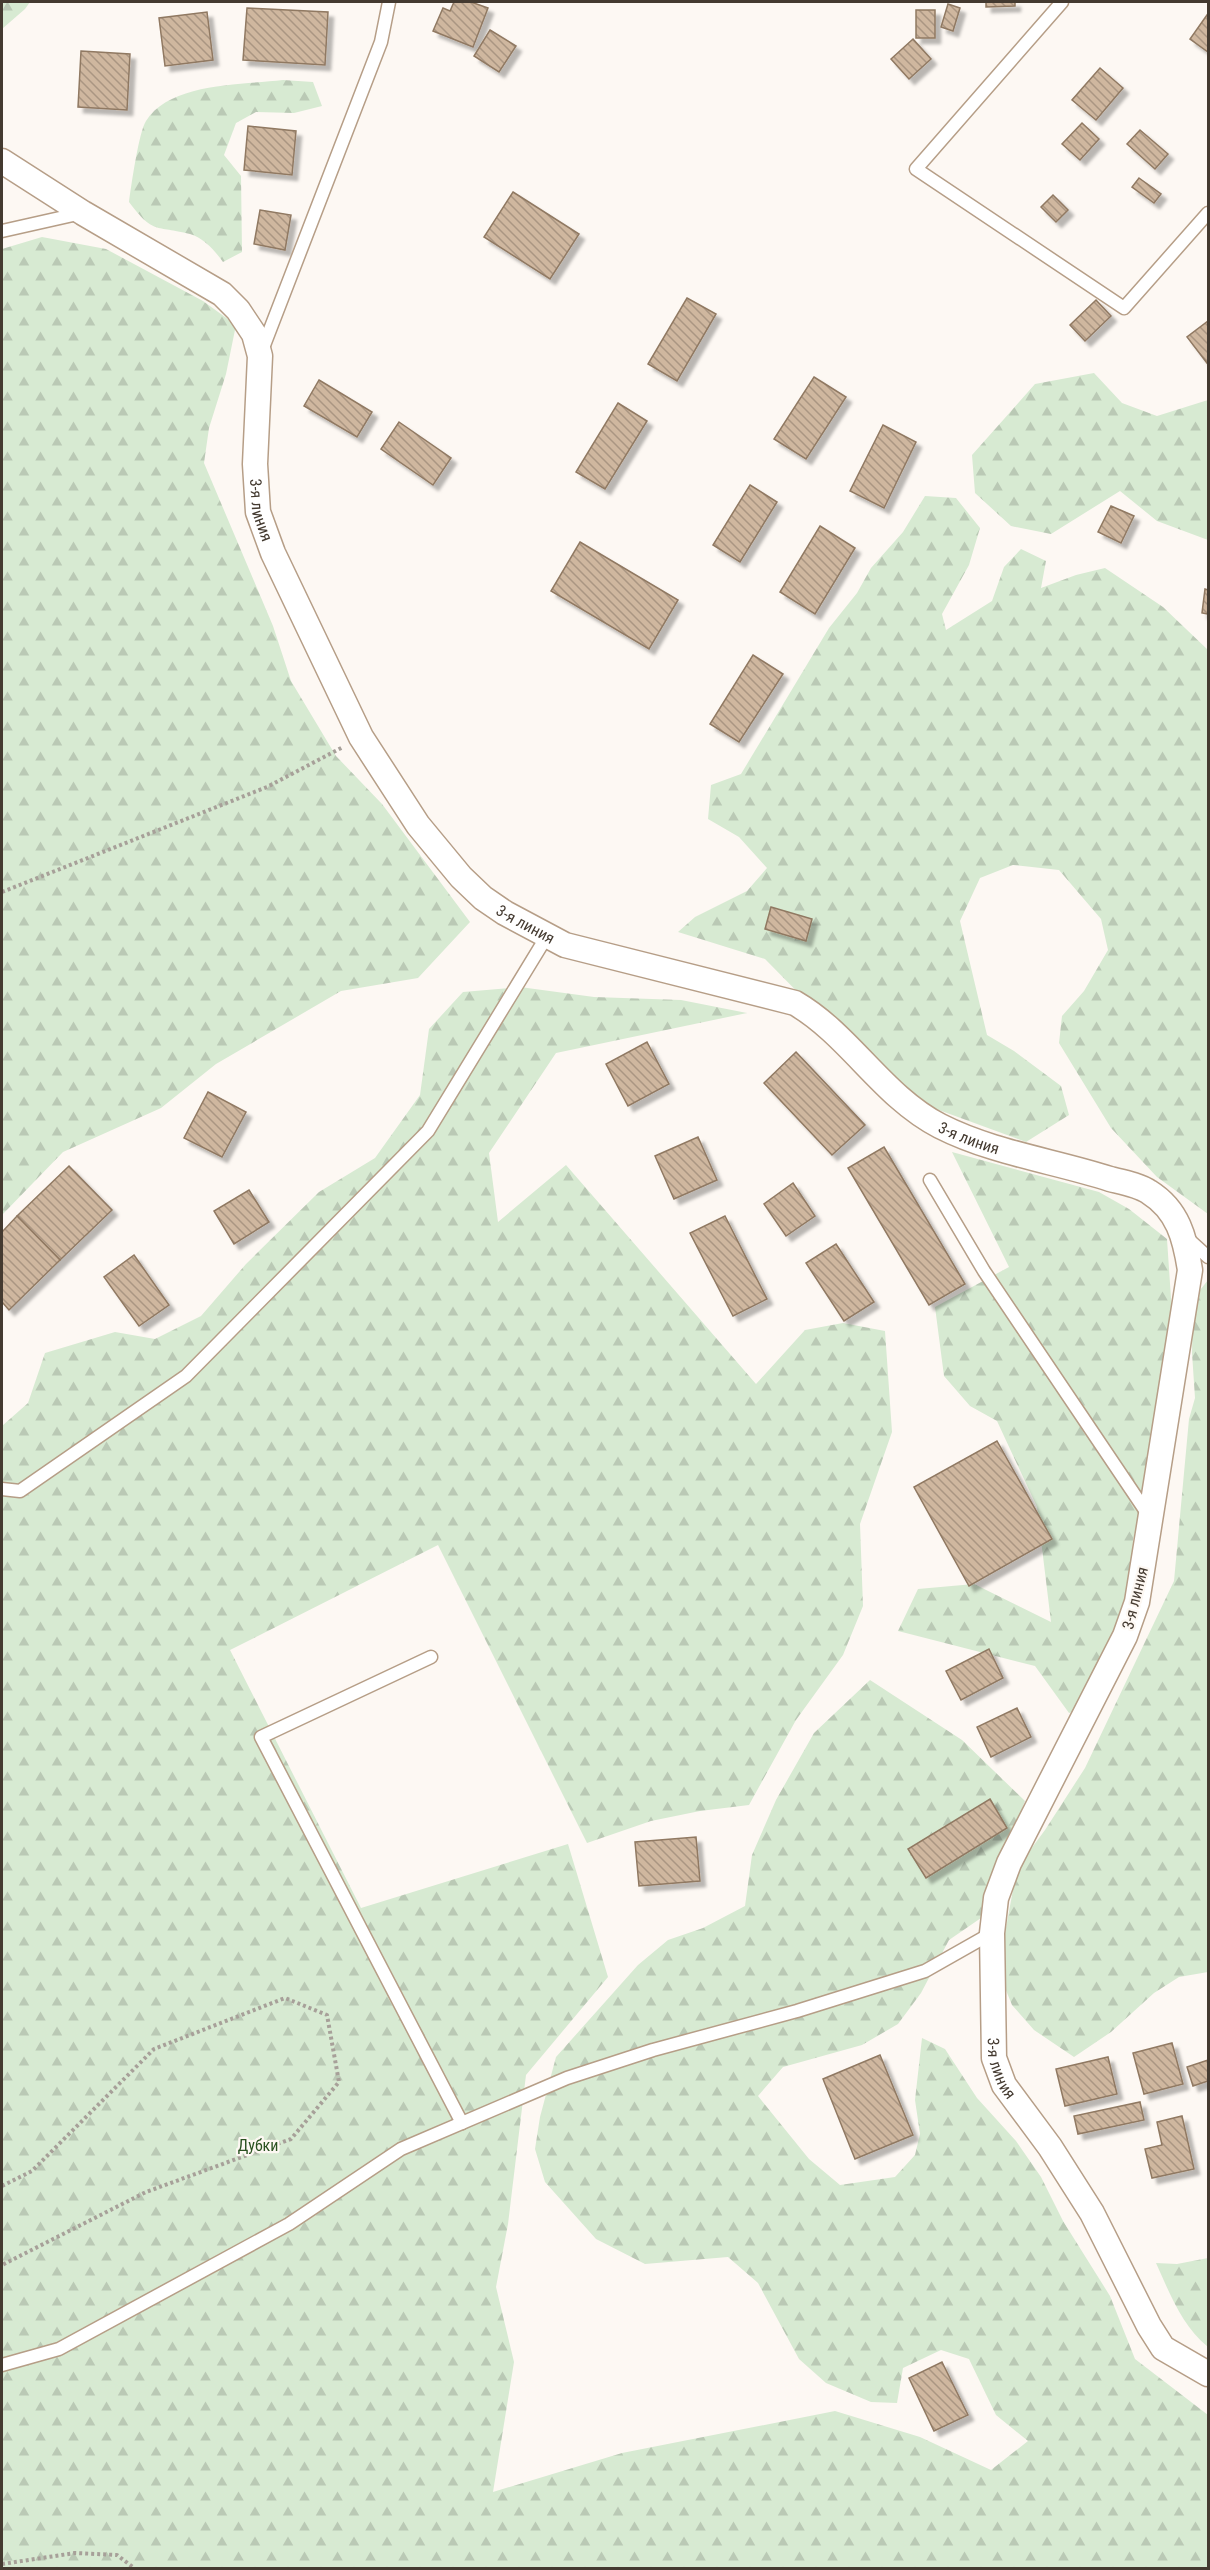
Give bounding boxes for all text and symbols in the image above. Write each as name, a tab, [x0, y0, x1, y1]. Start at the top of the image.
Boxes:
street label: 3-я линия	[246, 478, 277, 544]
street label: 3-я линия	[493, 900, 558, 947]
street label: 3-я линия	[935, 1117, 1002, 1158]
street label: 3-я линия	[1118, 1565, 1152, 1631]
street label: 3-я линия	[984, 2038, 1020, 2102]
park label: Дубки	[238, 2136, 278, 2155]

